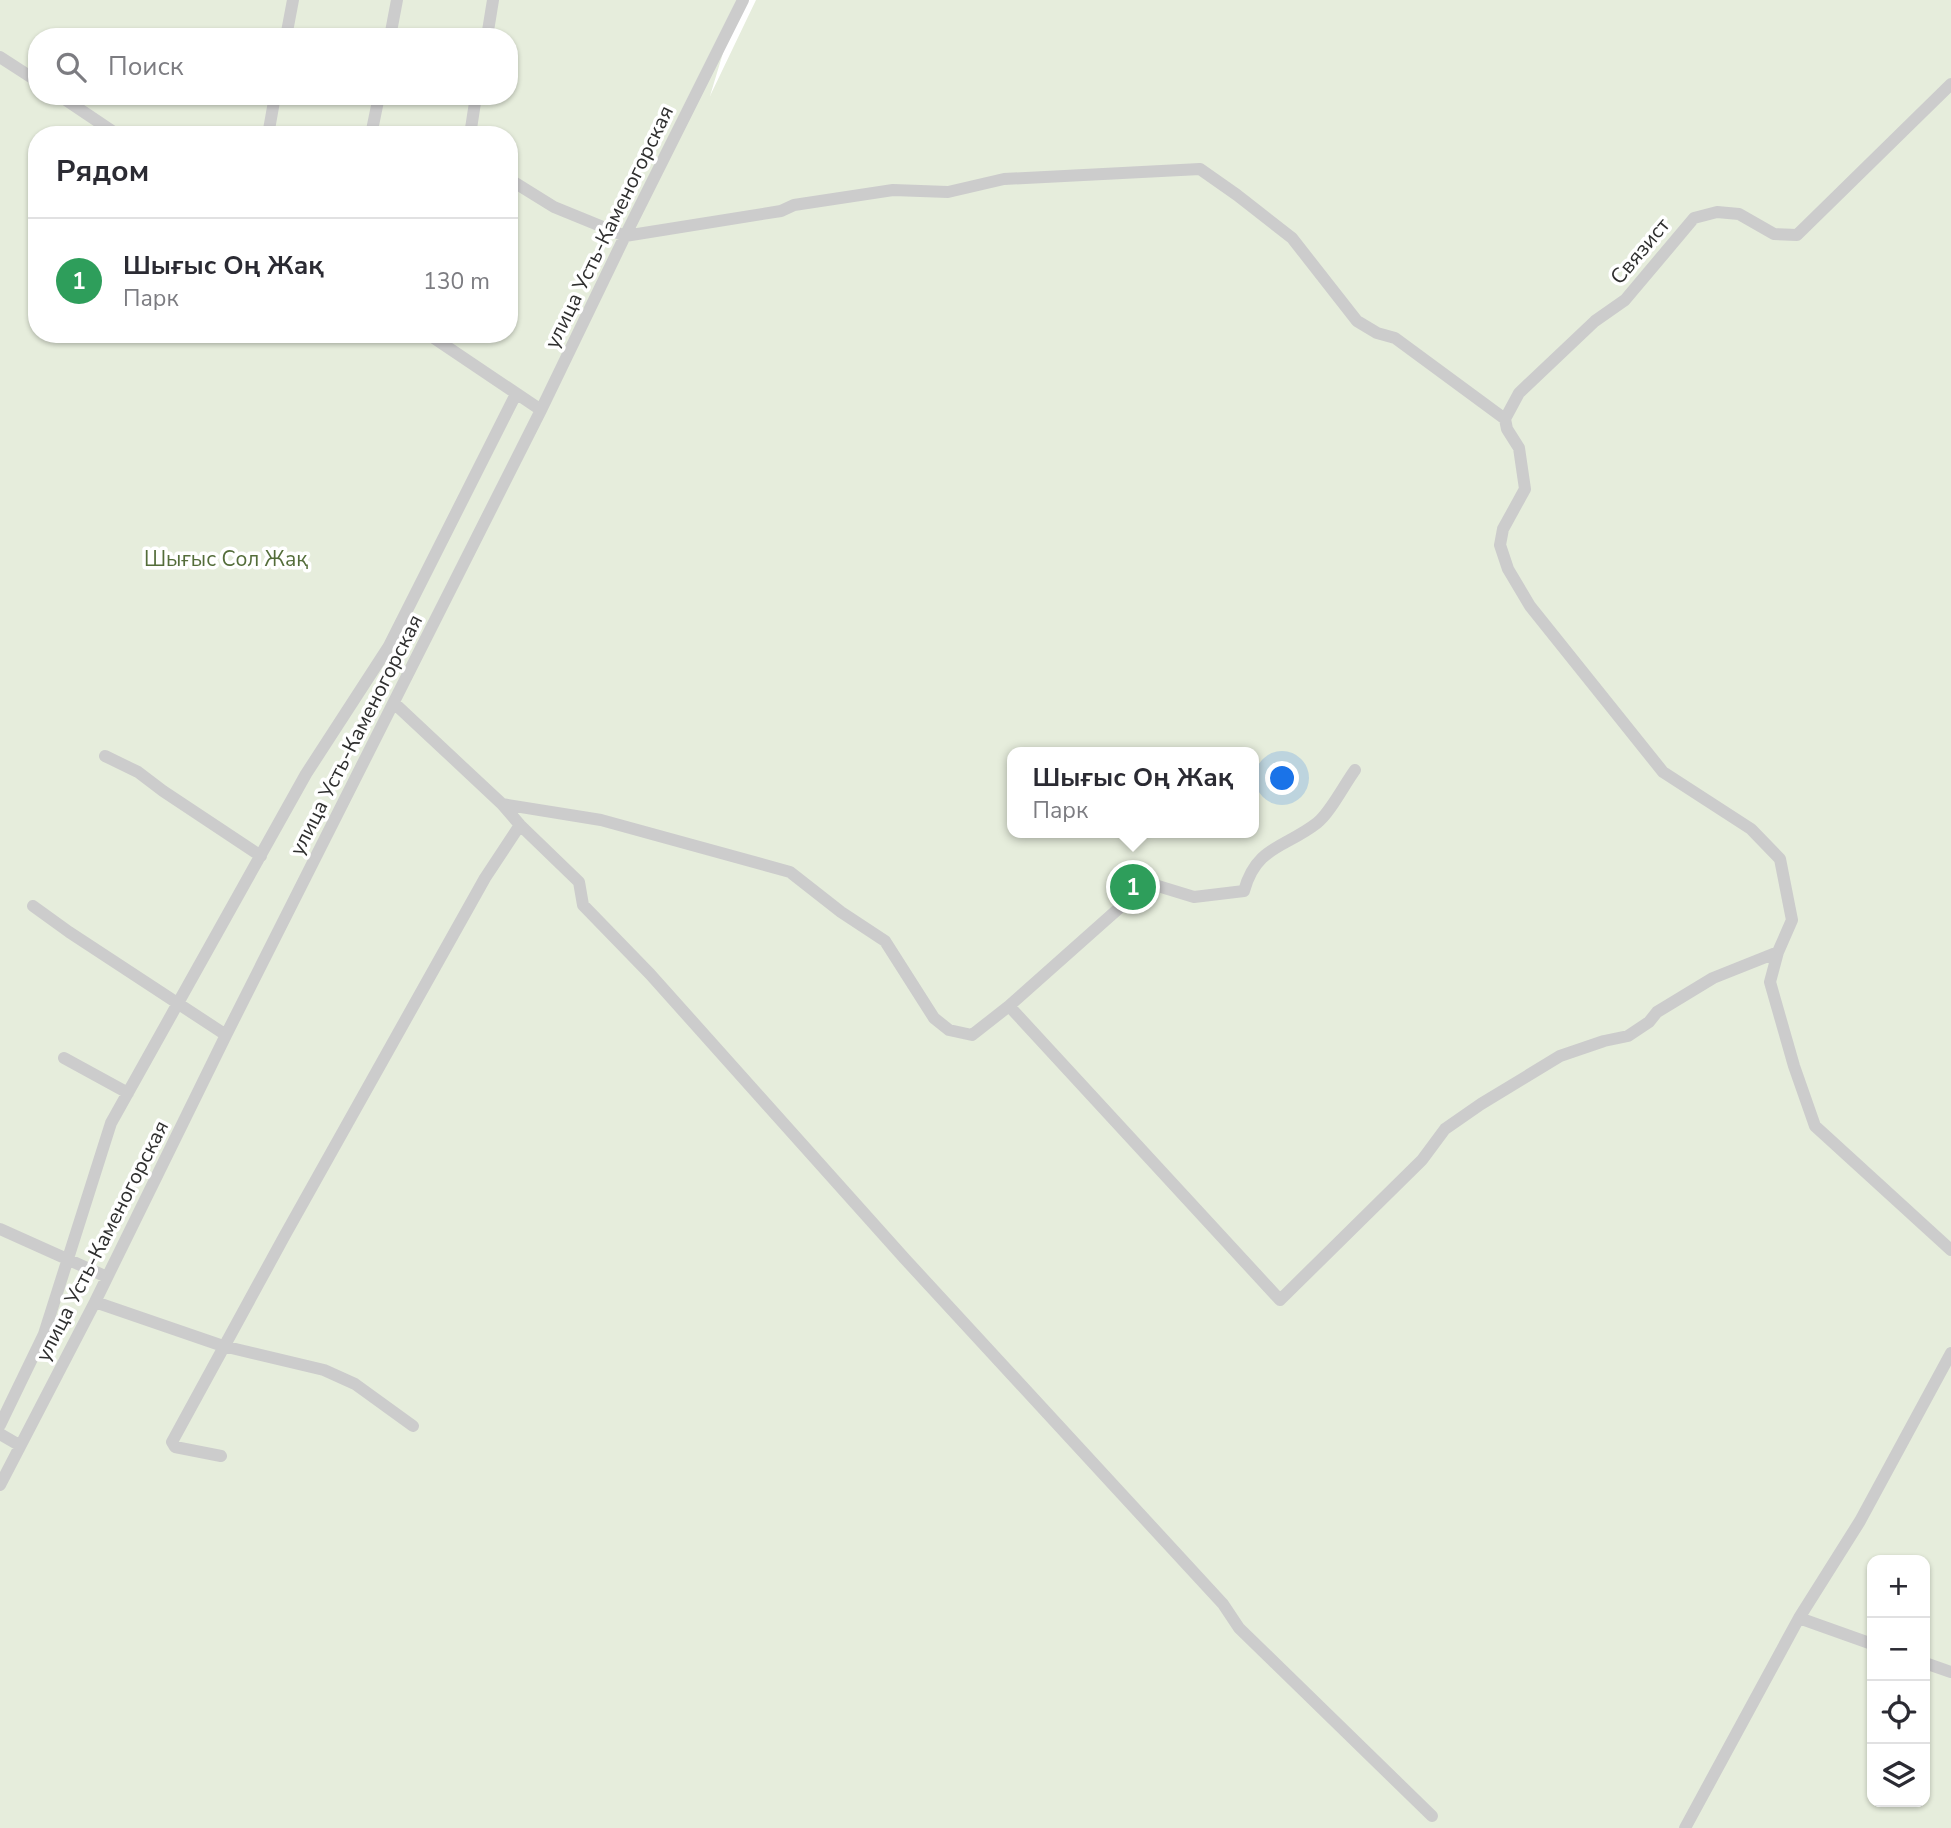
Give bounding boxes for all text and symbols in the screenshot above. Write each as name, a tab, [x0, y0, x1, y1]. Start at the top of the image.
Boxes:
search box	[28, 28, 518, 105]
icon: search	[52, 48, 90, 86]
text: Поиск	[108, 49, 184, 84]
street label: улица Усть-Каменогорская	[538, 101, 680, 353]
text: Рядом	[56, 151, 149, 192]
street label: Связист	[1604, 211, 1677, 290]
text: Шығыс Оң Жақ	[123, 248, 324, 283]
text: 1	[72, 266, 86, 297]
text: 130 m	[423, 266, 490, 297]
text: Парк	[123, 283, 179, 314]
park label: Шығыс Сол Жақ	[144, 545, 308, 573]
street label: улица Усть-Каменогорская	[283, 610, 429, 860]
popup	[1007, 747, 1259, 838]
text: Шығыс Оң Жақ	[1033, 760, 1233, 795]
your location	[1265, 761, 1299, 795]
text: Парк	[1033, 795, 1088, 826]
pin: 1	[1110, 861, 1156, 913]
street label: улица Усть-Каменогорская	[29, 1116, 175, 1366]
map controls	[1867, 1555, 1930, 1807]
button: +	[1867, 1555, 1930, 1618]
button: −	[1867, 1618, 1930, 1681]
button: locate	[1867, 1681, 1930, 1744]
button: layers	[1867, 1744, 1930, 1807]

